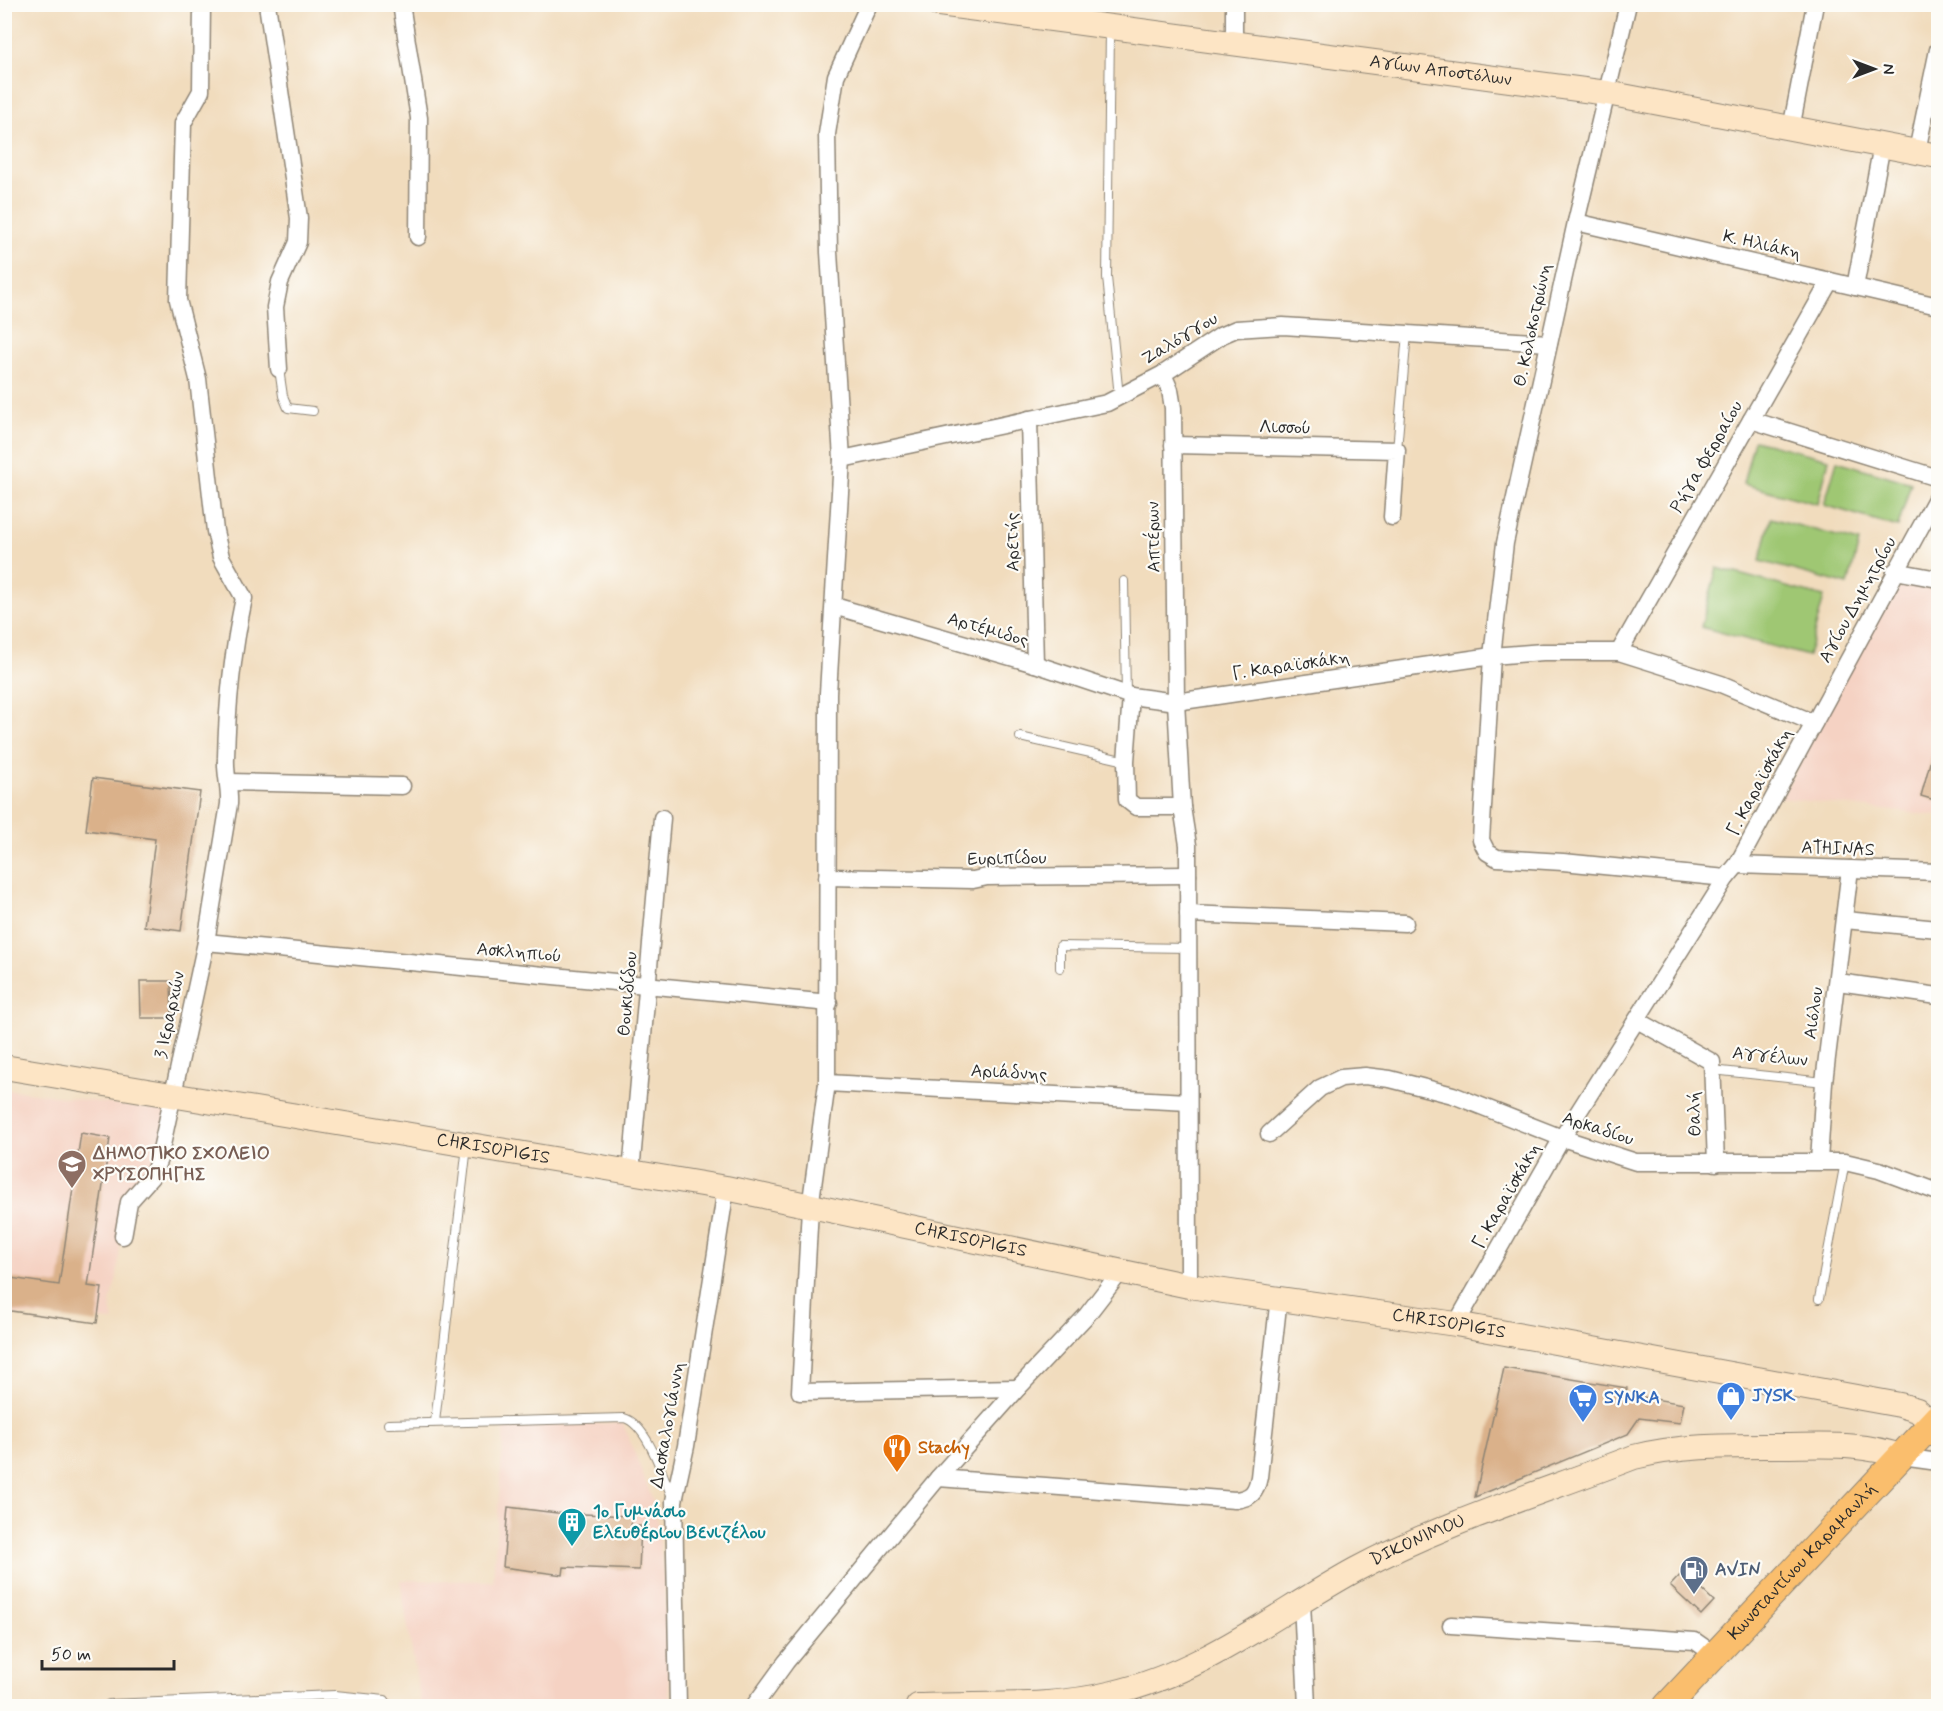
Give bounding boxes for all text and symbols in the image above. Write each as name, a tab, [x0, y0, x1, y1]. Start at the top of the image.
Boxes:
north arrow	[1844, 39, 1904, 99]
street label: Αγίων Αποστόλων	[1368, 49, 1513, 92]
text: N	[1877, 64, 1898, 74]
street label: Κ. Ηλιάκη	[1721, 224, 1803, 266]
street label: Θ. Κολοκοτρώνη	[1508, 261, 1558, 389]
street label: Ζαλόγγου	[1137, 307, 1223, 371]
street label: Ρήγα Φερραίου	[1665, 396, 1749, 518]
street label: Λισσού	[1259, 416, 1311, 440]
street label: Απτέρων	[1140, 501, 1167, 573]
street label: Αρετής	[1000, 512, 1026, 572]
street label: Αγίου Δημητρίου	[1813, 533, 1903, 667]
street label: Αρτέμιδος	[945, 606, 1032, 653]
street label: Γ. Καραϊσκάκη	[1231, 646, 1351, 686]
street label: Γ. Καραϊσκάκη	[1722, 724, 1798, 840]
street label: ATHINAS	[1801, 836, 1875, 862]
street label: Ευριπίδου	[967, 846, 1047, 872]
street label: Ασκληπιού	[476, 937, 562, 969]
street label: Θουκιδίδου	[612, 951, 644, 1037]
street label: 3 Ιεραρχών	[149, 969, 191, 1061]
street label: Αιόλου	[1798, 985, 1830, 1041]
street label: Αγγέλων	[1731, 1040, 1809, 1073]
street label: Αριάδνης	[970, 1059, 1048, 1087]
street label: Θαλή	[1682, 1091, 1708, 1137]
street label: Αρκαδίου	[1559, 1106, 1637, 1152]
street label: CHRISOPIGIS	[435, 1128, 552, 1170]
street label: Γ. Καραϊσκάκη	[1467, 1139, 1547, 1253]
place label: ΔΗΜΟΤΙΚΟ ΣΧΟΛΕΙΟ ΧΡΥΣΟΠΗΓΗΣ	[92, 1142, 270, 1187]
school or university icon: ΔΗΜΟΤΙΚΟ ΣΧΟΛΕΙΟ ΧΡΥΣΟΠΗΓΗΣ	[56, 1148, 88, 1190]
street label: CHRISOPIGIS	[912, 1216, 1029, 1263]
street label: CHRISOPIGIS	[1391, 1303, 1508, 1345]
street label: Δασκαλογιάννη	[645, 1360, 691, 1490]
shop icon: JYSK	[1715, 1380, 1747, 1422]
supermarket icon: SYNKA	[1567, 1382, 1599, 1424]
place label: JYSK	[1752, 1384, 1795, 1408]
place label: SYNKA	[1604, 1386, 1660, 1410]
restaurant icon: Stachy	[881, 1432, 913, 1474]
place label: Stachy	[918, 1436, 970, 1460]
street label: Κωνσταντίνου Καραμανλή	[1723, 1477, 1882, 1646]
place label: 1ο Γυμνάσιο Ελευθέριου Βενιζέλου	[593, 1500, 766, 1545]
building icon: 1ο Γυμνάσιο Ελευθέριου Βενιζέλου	[556, 1506, 588, 1548]
street label: DIKONIMOU	[1366, 1509, 1469, 1572]
fuel station icon: AVIN	[1678, 1554, 1710, 1596]
place label: AVIN	[1715, 1558, 1761, 1582]
scale bar	[42, 1633, 174, 1671]
text: 50 m	[51, 1643, 91, 1667]

